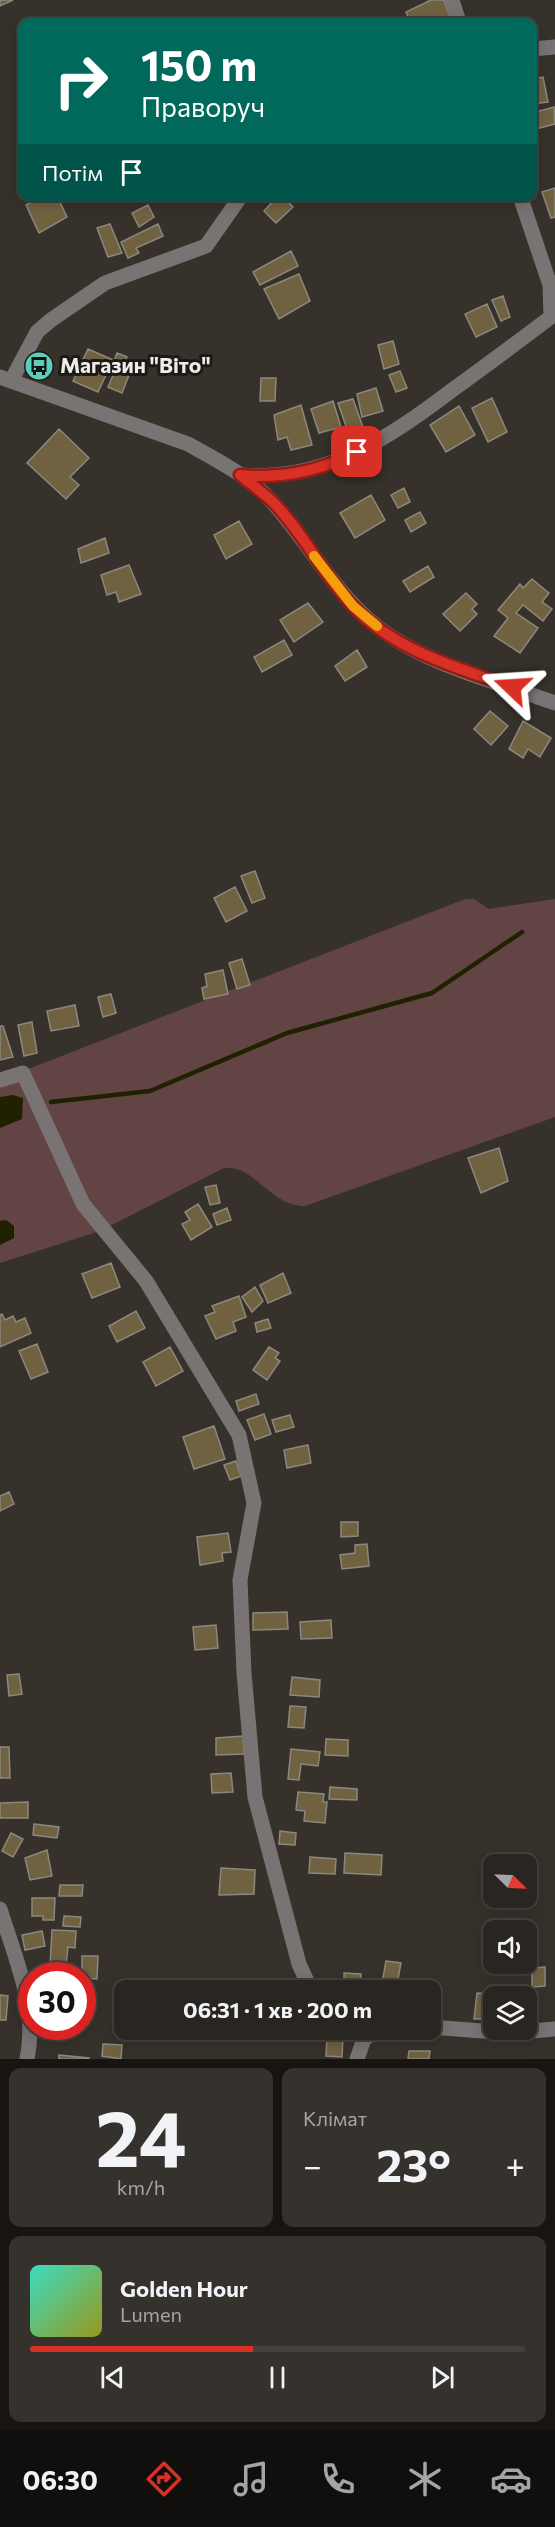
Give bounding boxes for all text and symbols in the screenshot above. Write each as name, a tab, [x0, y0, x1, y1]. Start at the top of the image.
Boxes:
text: 150 m	[141, 38, 257, 90]
icon: right	[42, 42, 120, 120]
text: Праворуч	[141, 90, 265, 123]
icon: arrive	[115, 156, 148, 189]
text: Потім	[42, 159, 103, 186]
bus stop icon: Магазин "Віто"	[23, 350, 55, 382]
place label: Магазин "Віто"	[60, 352, 211, 377]
pin	[331, 426, 382, 477]
icon: arrive	[340, 435, 373, 468]
position arrow	[480, 655, 544, 719]
north arrow	[483, 1854, 537, 1908]
map controls	[483, 1854, 537, 2040]
button: sound	[483, 1920, 537, 1974]
speed limit sign: 30	[18, 1962, 96, 2040]
button: layers	[483, 1986, 537, 2040]
text: 06:31 · 1 хв · 200 m	[183, 1996, 372, 2023]
text: 24	[95, 2088, 187, 2183]
text: Клімат	[303, 2106, 367, 2130]
text: 23°	[377, 2136, 451, 2191]
text: −	[303, 2144, 322, 2185]
text: +	[506, 2144, 525, 2185]
text: km/h	[117, 2175, 165, 2199]
text: Golden Hour	[120, 2275, 248, 2302]
text: Lumen	[120, 2302, 182, 2326]
icon: previous	[96, 2361, 129, 2394]
icon: pause	[261, 2361, 294, 2394]
icon: next	[426, 2361, 459, 2394]
icon: directions	[143, 2458, 185, 2500]
icon: music	[230, 2458, 272, 2500]
icon: phone	[317, 2458, 359, 2500]
icon: climate	[404, 2458, 446, 2500]
icon: car	[490, 2458, 532, 2500]
text: 06:30	[22, 2463, 98, 2496]

